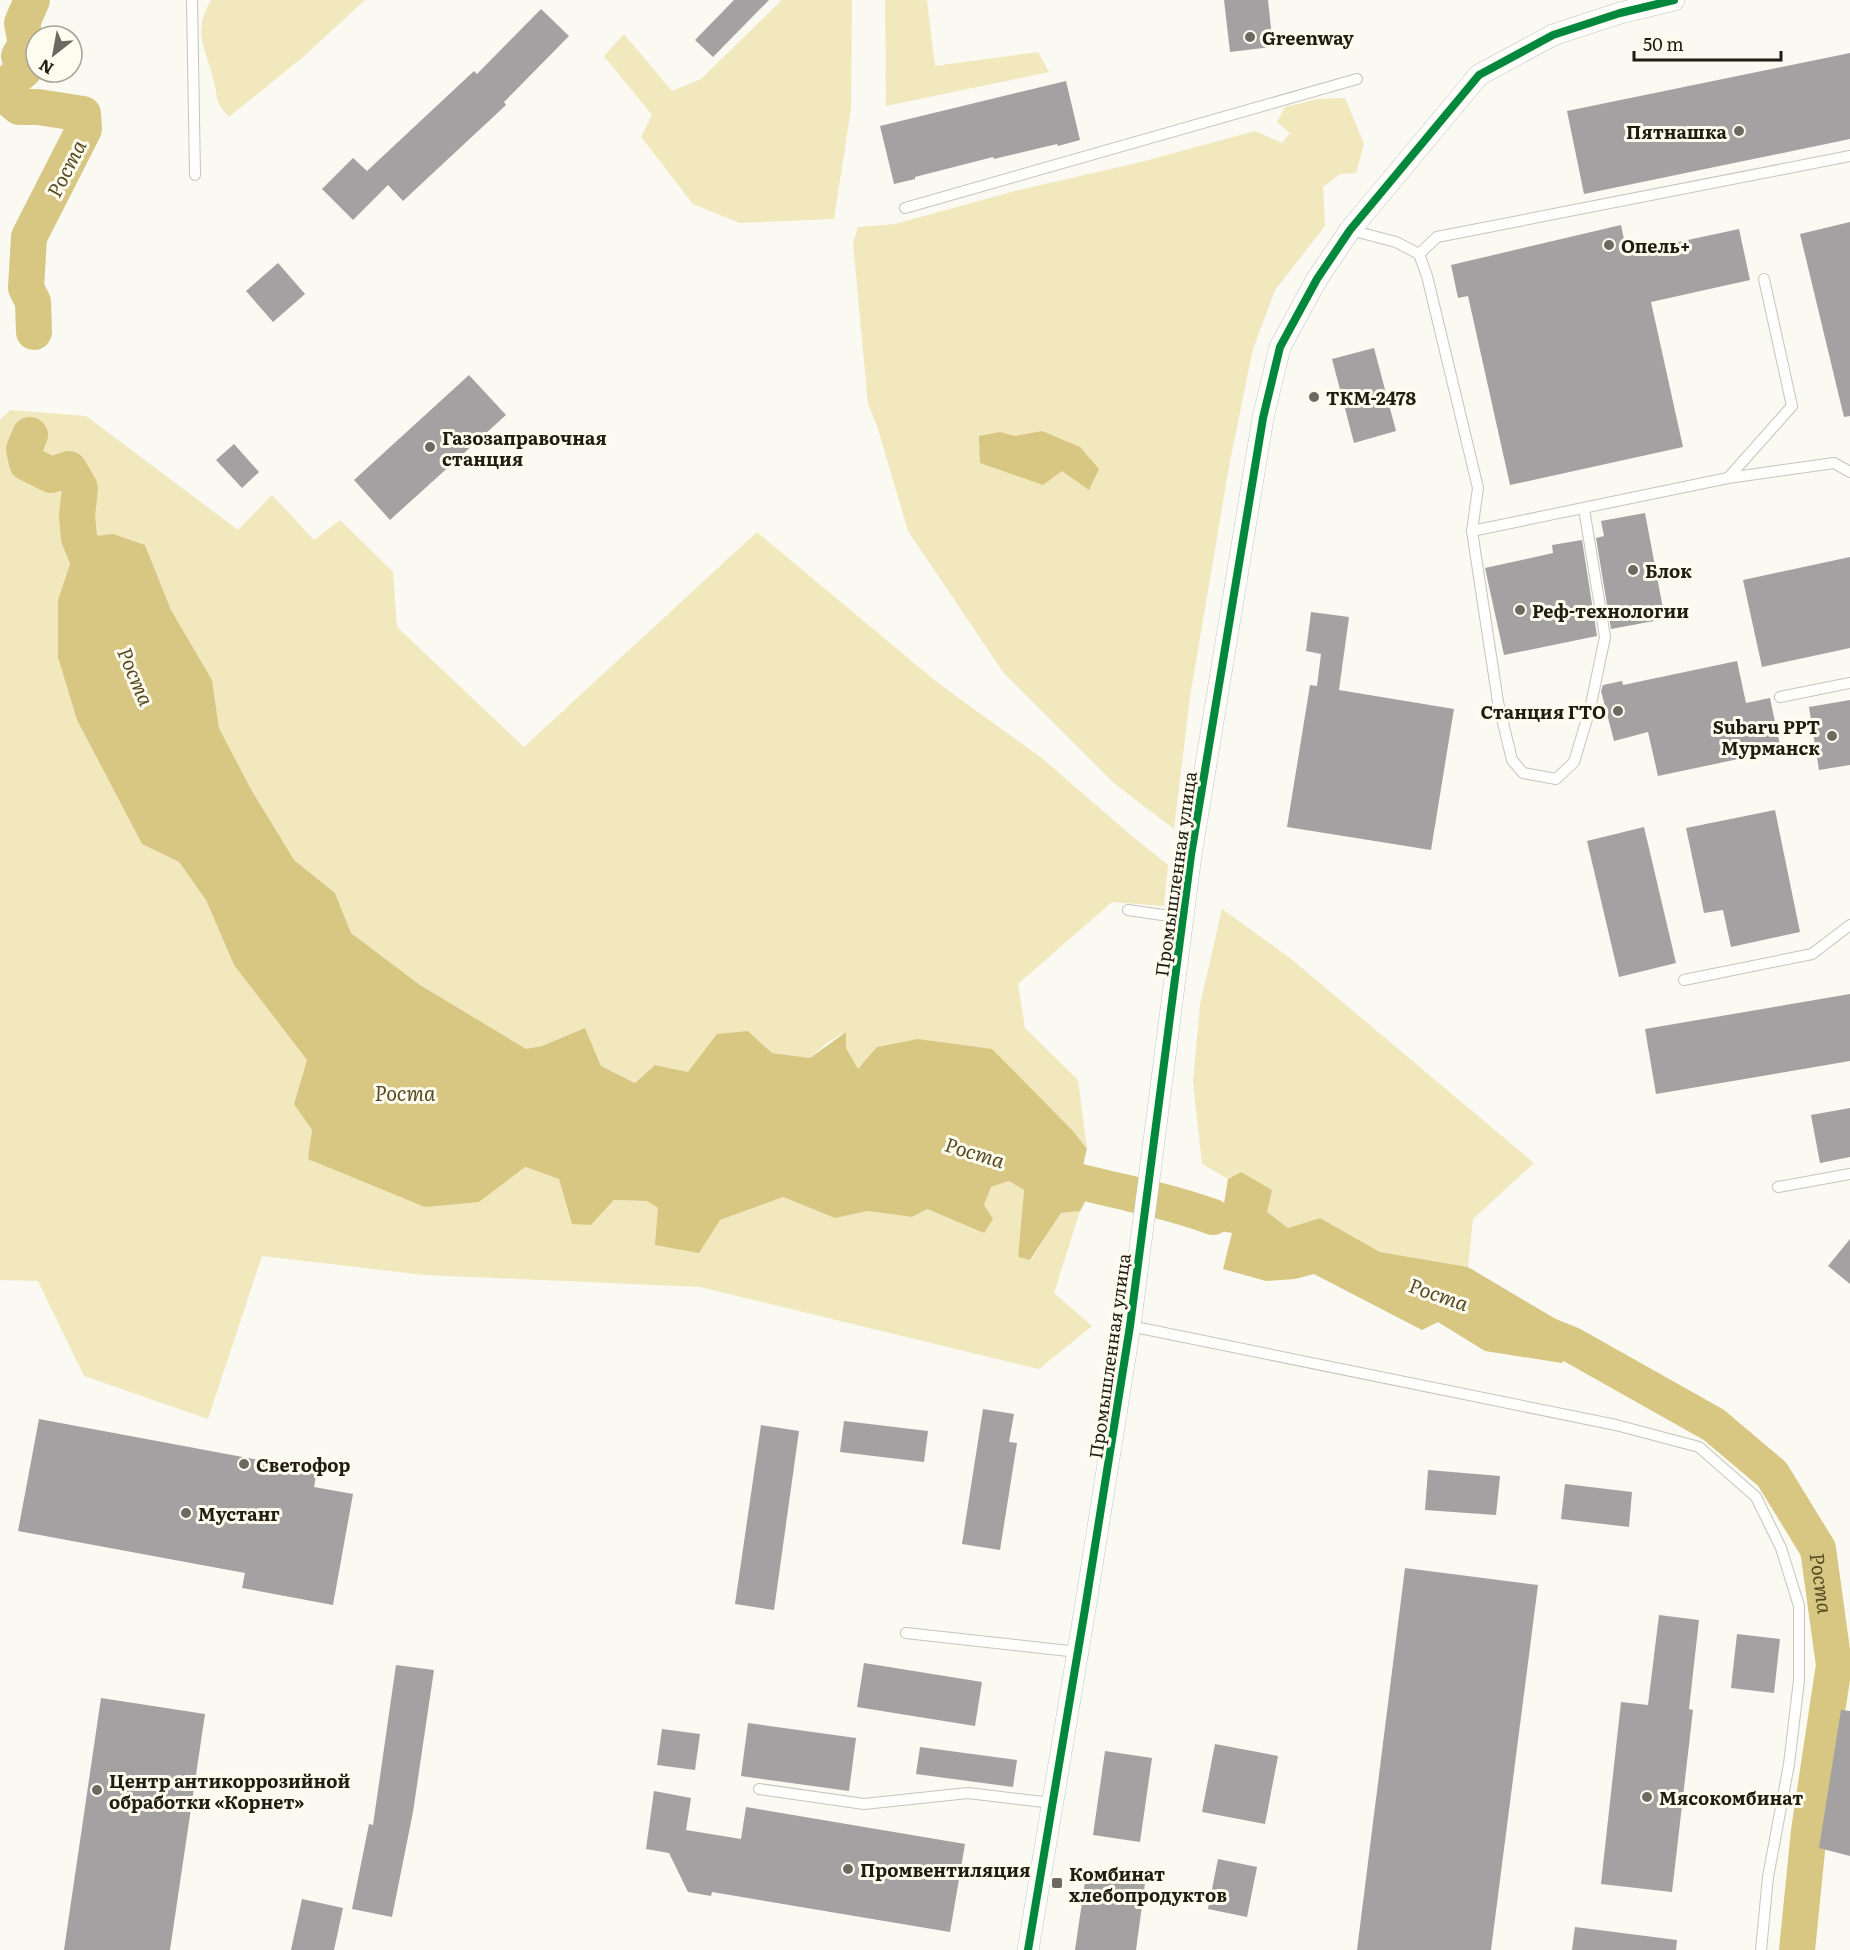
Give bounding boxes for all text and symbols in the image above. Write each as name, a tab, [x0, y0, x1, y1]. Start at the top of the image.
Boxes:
north arrow	[24, 24, 84, 84]
place label: Greenway	[1262, 24, 1354, 51]
scale bar	[1634, 24, 1781, 62]
marker: Greenway	[1243, 30, 1257, 44]
text: 50 m	[1643, 30, 1684, 57]
text: N	[34, 54, 58, 81]
place label: Пятнашка	[1626, 118, 1728, 145]
marker: Пятнашка	[1732, 124, 1746, 138]
water label: Роста	[38, 133, 92, 202]
place label: Опель+	[1621, 232, 1690, 259]
marker: Опель+	[1602, 238, 1616, 252]
place label: ТКМ-2478	[1326, 384, 1416, 411]
marker: ТКМ-2478	[1307, 390, 1321, 404]
place label: Газозаправочная станция	[442, 424, 607, 472]
marker: Газозаправочная станция	[423, 440, 437, 454]
place label: Блок	[1645, 557, 1692, 584]
marker: Блок	[1626, 563, 1640, 577]
place label: Реф-технологии	[1532, 597, 1689, 624]
marker: Реф-технологии	[1513, 603, 1527, 617]
water label: Роста	[111, 642, 163, 710]
place label: Станция ГТО	[1481, 698, 1606, 725]
marker: Станция ГТО	[1611, 704, 1625, 718]
place label: Subaru РРТ Мурманск	[1713, 713, 1821, 761]
marker: Subaru РРТ Мурманск	[1825, 729, 1839, 743]
street label: Промышленная улица	[1147, 769, 1203, 978]
water label: Роста	[374, 1077, 436, 1107]
water label: Роста	[941, 1128, 1009, 1174]
street label: Промышленная улица	[1081, 1251, 1137, 1460]
water label: Роста	[1405, 1269, 1473, 1317]
place label: Светофор	[256, 1451, 350, 1478]
marker: Светофор	[237, 1457, 251, 1471]
place label: Мустанг	[198, 1500, 280, 1527]
marker: Мустанг	[179, 1506, 193, 1520]
water label: Роста	[1804, 1551, 1842, 1616]
place label: Центр антикоррозийной обработки «Корнет»	[109, 1767, 351, 1815]
marker: Центр антикоррозийной обработки «Корнет»	[90, 1783, 104, 1797]
place label: Мясокомбинат	[1659, 1784, 1803, 1811]
marker: Мясокомбинат	[1640, 1790, 1654, 1804]
place label: Промвентиляция	[860, 1856, 1030, 1883]
place label: Комбинат хлебопродуктов	[1069, 1860, 1227, 1908]
marker: Промвентиляция	[841, 1862, 855, 1876]
marker: Комбинат хлебопродуктов	[1050, 1876, 1064, 1890]

